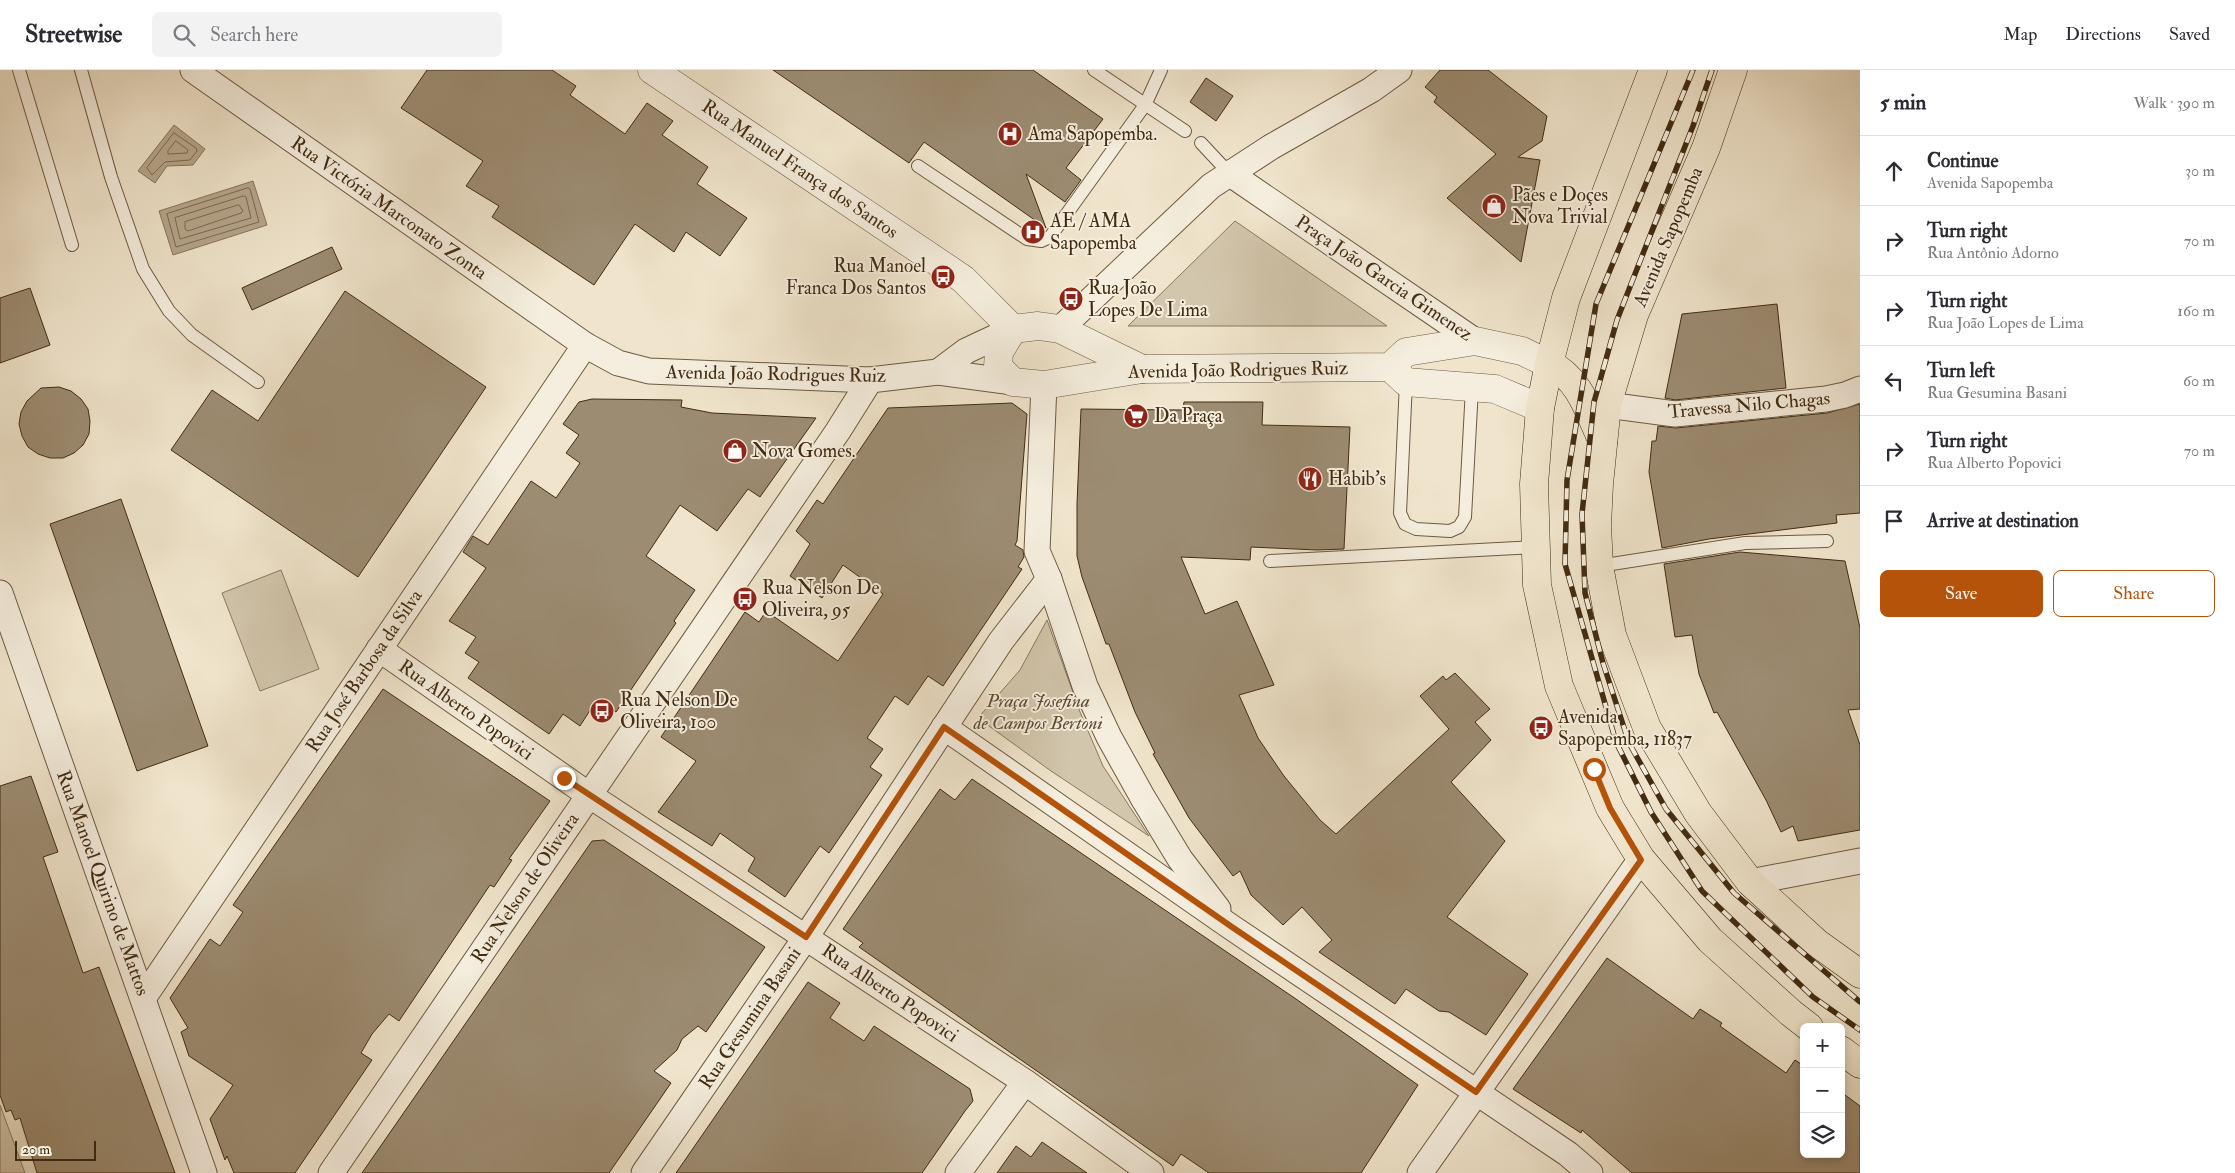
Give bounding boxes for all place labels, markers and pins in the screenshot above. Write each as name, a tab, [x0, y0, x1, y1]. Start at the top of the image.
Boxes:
hospital icon: Ama Sapopemba.	[997, 121, 1023, 147]
place label: Ama Sapopemba.	[1027, 122, 1157, 147]
place label: Pães e Doçes Nova Trivial	[1512, 183, 1608, 229]
shop icon: Pães e Doçes Nova Trivial	[1481, 193, 1507, 219]
place label: AE / AMA Sapopemba	[1049, 209, 1137, 256]
hospital icon: AE / AMA Sapopemba	[1020, 219, 1046, 245]
place label: Rua Manoel Franca Dos Santos	[785, 254, 926, 300]
bus stop icon: Rua Manoel Franca Dos Santos	[930, 264, 956, 290]
place label: Rua João Lopes De Lima	[1088, 276, 1208, 323]
bus stop icon: Rua João Lopes De Lima	[1058, 286, 1084, 312]
supermarket icon: Da Praça	[1123, 403, 1149, 429]
place label: Da Praça	[1154, 404, 1223, 428]
shop icon: Nova Gomes.	[722, 438, 748, 464]
place label: Nova Gomes.	[752, 439, 855, 463]
restaurant icon: Habib's	[1297, 466, 1323, 492]
place label: Habib's	[1328, 467, 1386, 491]
place label: Rua Nelson De Oliveira, 95	[762, 576, 879, 622]
bus stop icon: Rua Nelson De Oliveira, 95	[732, 586, 758, 612]
place label: Rua Nelson De Oliveira, 100	[620, 688, 737, 734]
bus stop icon: Rua Nelson De Oliveira, 100	[589, 698, 615, 724]
place label: Avenida Sapopemba, 11837	[1557, 705, 1692, 752]
bus stop icon: Avenida Sapopemba, 11837	[1528, 715, 1554, 741]

